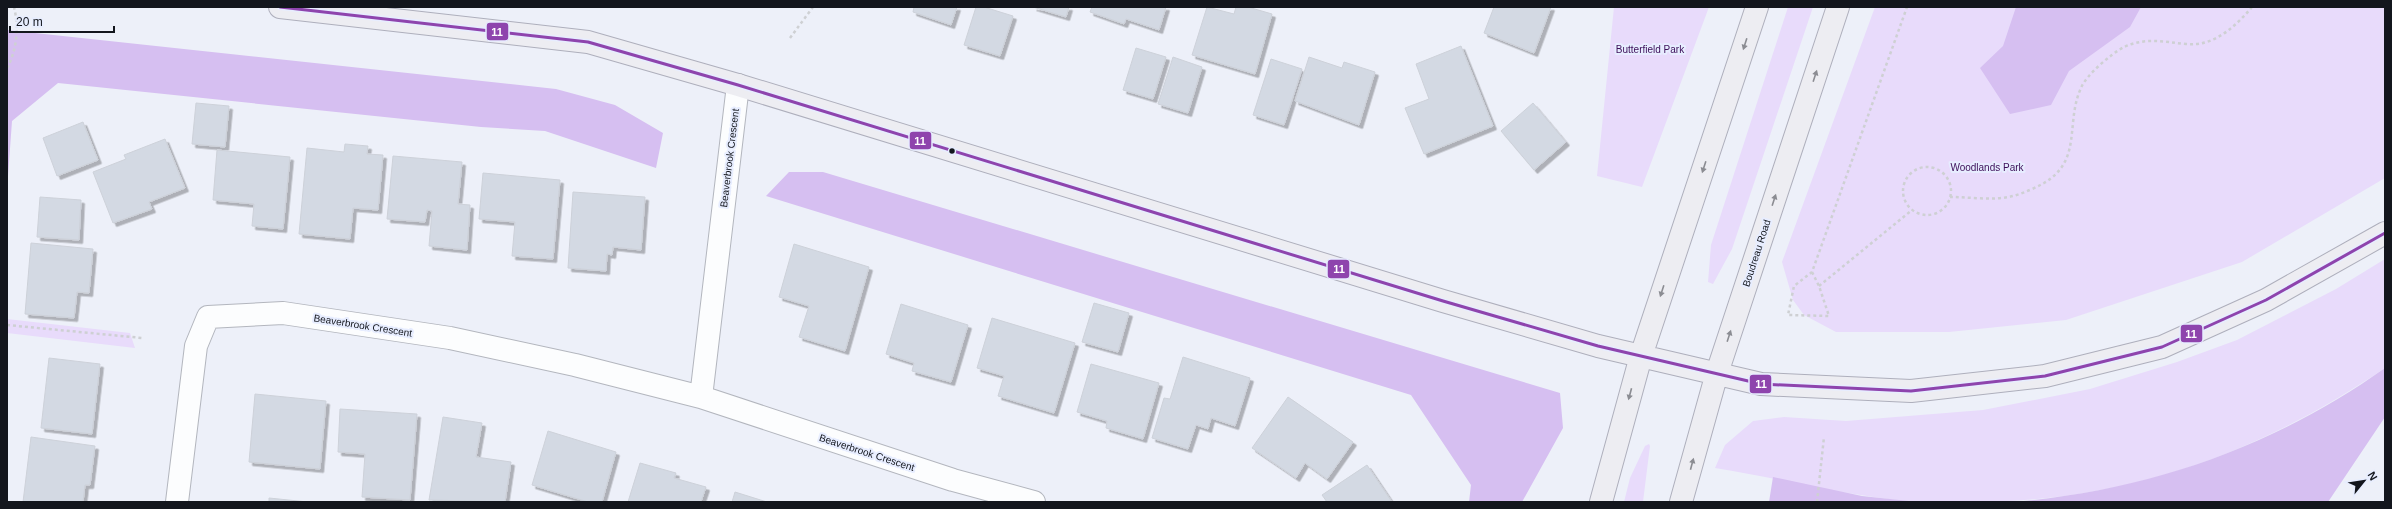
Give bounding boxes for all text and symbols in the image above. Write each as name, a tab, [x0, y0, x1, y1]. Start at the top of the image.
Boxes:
scale bar	[10, 8, 114, 34]
text: 20 m	[16, 15, 43, 29]
line badge: 11	[486, 22, 509, 41]
text: 11	[491, 26, 503, 38]
one-way arrow	[1742, 38, 1748, 50]
park label: Butterfield Park	[1616, 44, 1685, 55]
one-way arrow	[1812, 70, 1818, 82]
street label: Beaverbrook Crescent	[718, 108, 741, 208]
line badge: 11	[909, 131, 932, 150]
text: 11	[914, 135, 926, 147]
unlabelled marker	[947, 146, 957, 156]
one-way arrow	[1700, 162, 1706, 174]
park label: Woodlands Park	[1950, 162, 2025, 173]
one-way arrow	[1771, 193, 1777, 205]
street label: Boudreau Road	[1740, 218, 1773, 288]
line badge: 11	[1327, 259, 1350, 279]
text: 11	[1333, 263, 1345, 275]
one-way arrow	[1659, 285, 1665, 297]
street label: Beaverbrook Crescent	[313, 312, 413, 339]
line badge: 11	[2180, 324, 2203, 343]
text: 11	[2185, 328, 2197, 340]
one-way arrow	[1726, 330, 1732, 342]
line badge: 11	[1749, 374, 1772, 394]
text: 11	[1755, 378, 1767, 390]
one-way arrow	[1627, 388, 1633, 400]
street label: Beaverbrook Crescent	[818, 432, 916, 473]
one-way arrow	[1689, 458, 1695, 471]
north arrow	[2344, 461, 2384, 501]
text: N	[2365, 470, 2380, 482]

